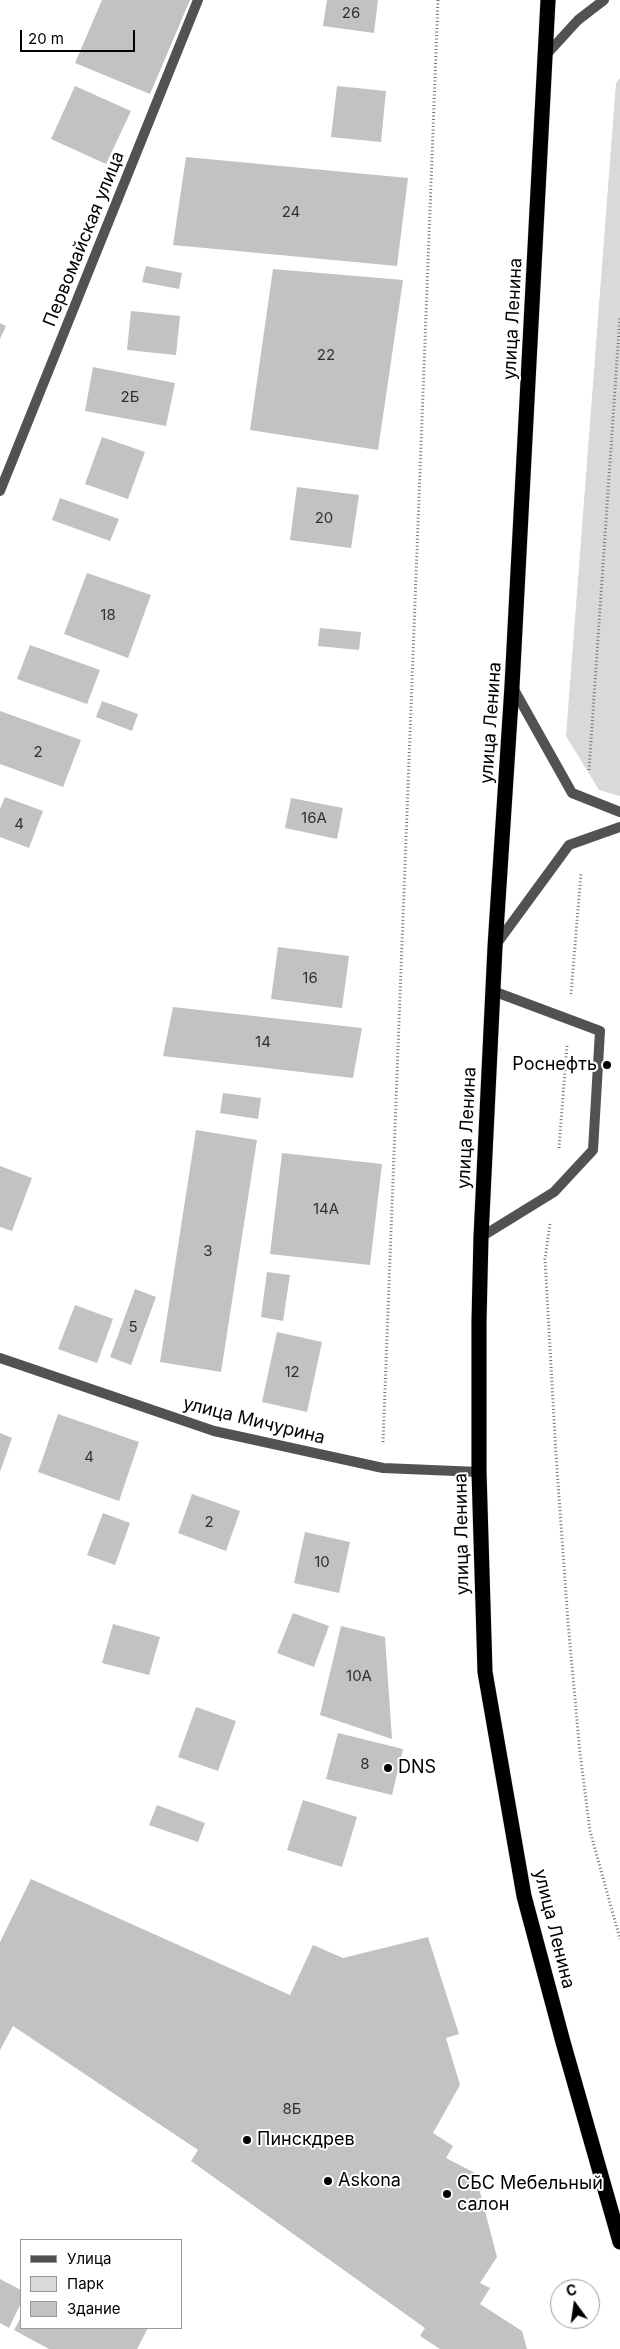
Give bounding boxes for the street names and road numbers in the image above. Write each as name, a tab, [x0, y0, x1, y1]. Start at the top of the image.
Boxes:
street label: Первомайская улица	[39, 148, 129, 330]
street label: улица Ленина	[499, 257, 527, 381]
street label: улица Ленина	[476, 661, 506, 785]
street label: улица Ленина	[453, 1066, 481, 1190]
street label: улица Мичурина	[181, 1393, 327, 1449]
street label: улица Ленина	[450, 1473, 474, 1595]
street label: улица Ленина	[529, 1867, 579, 1991]

